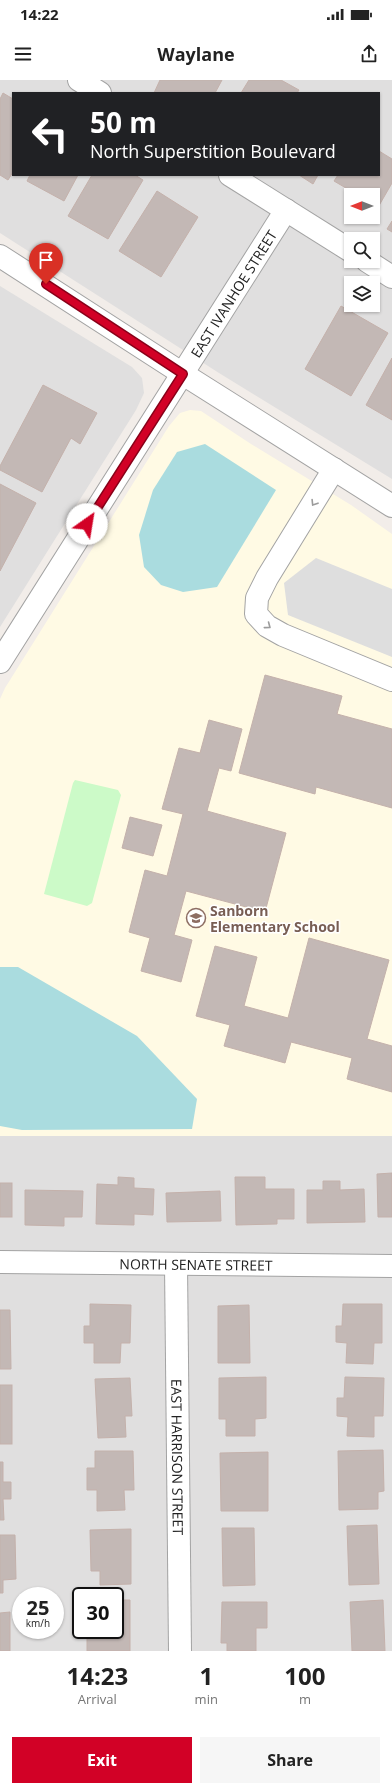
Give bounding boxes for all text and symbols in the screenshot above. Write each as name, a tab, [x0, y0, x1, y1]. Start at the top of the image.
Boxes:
text: 14:22	[20, 4, 59, 24]
text: Waylane	[157, 42, 235, 66]
icon: menu	[12, 43, 34, 65]
icon: share	[358, 43, 380, 65]
text: 50 m	[90, 103, 157, 141]
icon: left	[24, 108, 76, 160]
text: North Superstition Boulevard	[90, 139, 336, 163]
north arrow	[344, 188, 380, 224]
map controls	[344, 188, 380, 312]
street label: EAST IVANHOE STREET	[186, 226, 281, 361]
button: search	[344, 232, 380, 268]
pin	[29, 243, 63, 284]
icon: arrive	[35, 249, 57, 271]
button: layers	[344, 276, 380, 312]
one-way arrow	[311, 499, 318, 506]
position arrow	[66, 503, 108, 545]
one-way arrow	[264, 621, 271, 628]
place label: Sanborn Elementary School	[210, 901, 340, 936]
school or university icon: Sanborn Elementary School	[185, 907, 207, 929]
street label: NORTH SENATE STREET	[119, 1254, 273, 1274]
street label: EAST HARRISON STREET	[168, 1379, 188, 1535]
speed limit sign: 30	[72, 1587, 124, 1639]
text: 25	[27, 1594, 49, 1621]
text: km/h	[26, 1616, 50, 1630]
text: 14:23	[66, 1659, 128, 1692]
text: 1	[199, 1659, 213, 1692]
text: 100	[284, 1659, 326, 1692]
text: Arrival	[78, 1690, 117, 1708]
text: min	[195, 1690, 218, 1708]
text: m	[299, 1690, 311, 1708]
button: Exit	[12, 1737, 192, 1783]
button: Share	[200, 1737, 380, 1783]

